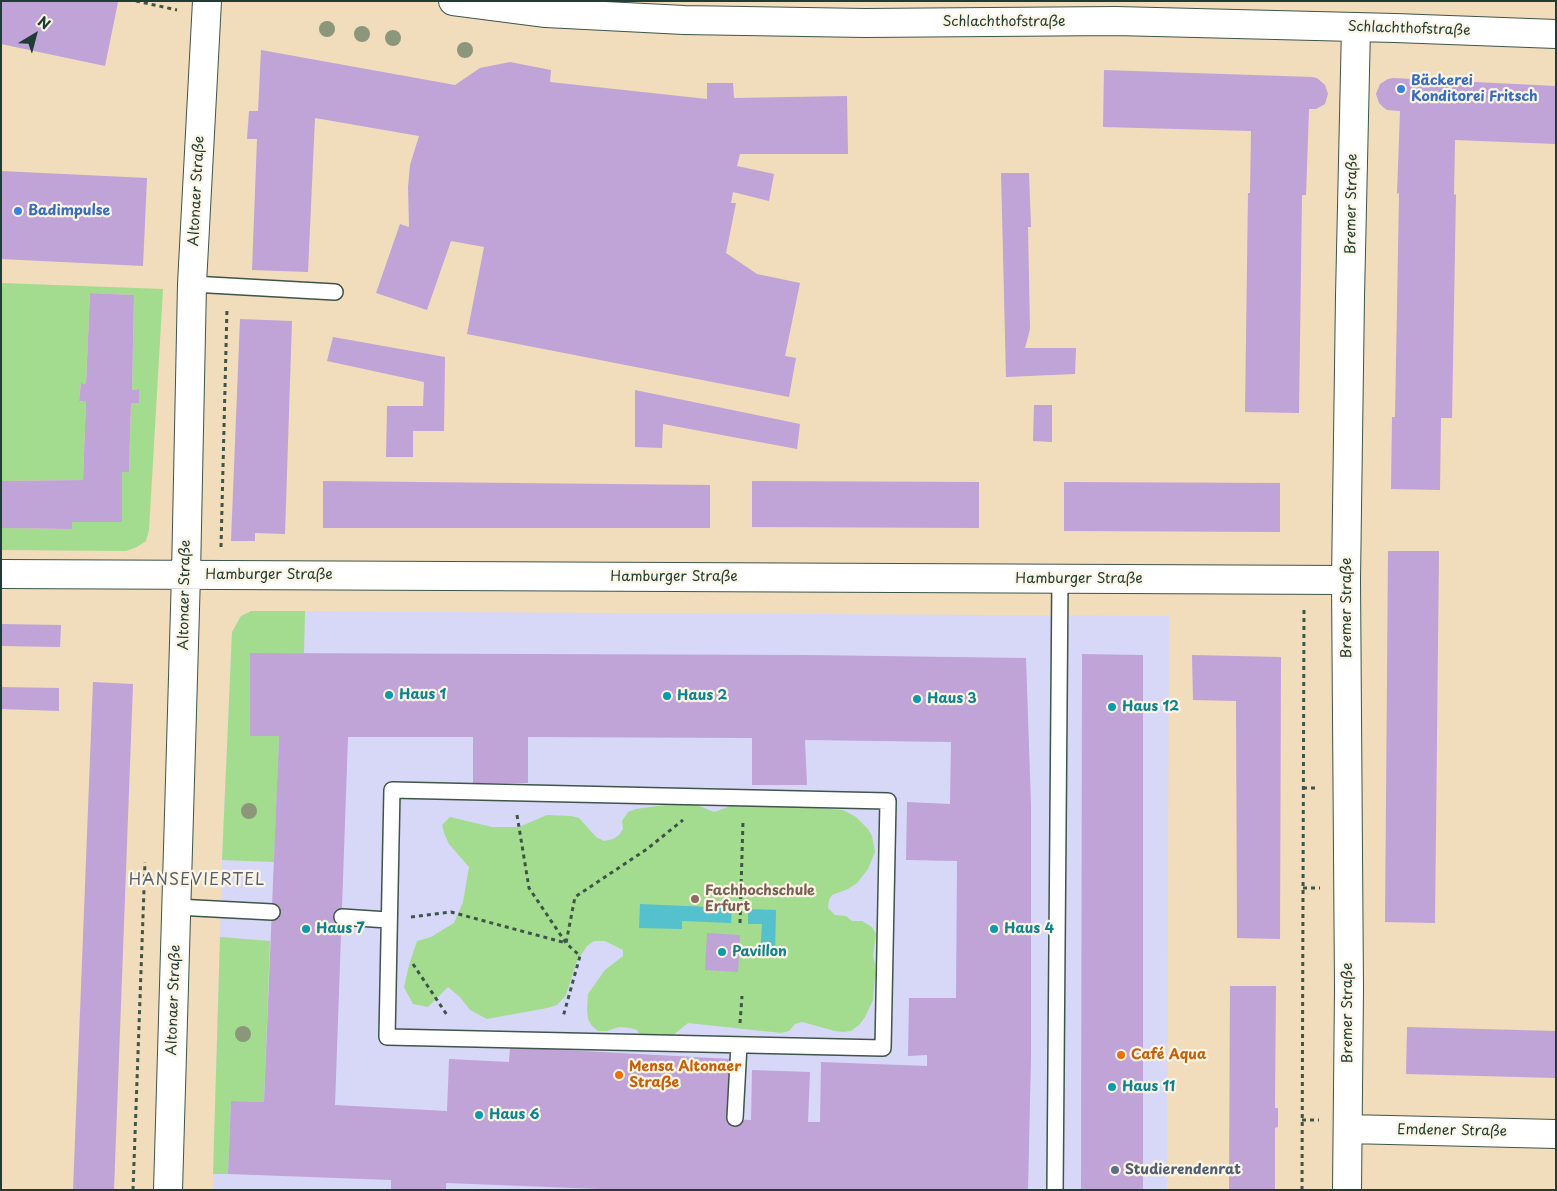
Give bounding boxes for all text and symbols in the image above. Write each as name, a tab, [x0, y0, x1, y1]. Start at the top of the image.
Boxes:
north arrow	[10, 10, 60, 60]
text: N	[34, 11, 55, 34]
street label: Schlachthofstraße	[942, 14, 1066, 30]
street label: Schlachthofstraße	[1347, 18, 1471, 40]
place label: Bäckerei Konditorei Fritsch	[1411, 73, 1538, 105]
marker: Bäckerei Konditorei Fritsch	[1395, 83, 1407, 95]
street label: Altonaer Straße	[186, 135, 208, 247]
street label: Bremer Straße	[1343, 153, 1361, 255]
place label: Badimpulse	[28, 203, 110, 219]
marker: Badimpulse	[12, 205, 24, 217]
street label: Altonaer Straße	[176, 540, 194, 650]
street label: Bremer Straße	[1339, 558, 1355, 658]
street label: Hamburger Straße	[205, 567, 333, 583]
street label: Hamburger Straße	[610, 569, 738, 585]
street label: Hamburger Straße	[1015, 571, 1143, 587]
place label: Haus 1	[399, 687, 446, 703]
place label: Haus 2	[677, 688, 727, 704]
marker: Haus 1	[383, 689, 395, 701]
marker: Haus 2	[661, 690, 673, 702]
place label: Haus 3	[927, 691, 977, 707]
marker: Haus 3	[911, 693, 923, 705]
place label: Haus 12	[1122, 699, 1179, 715]
marker: Haus 12	[1106, 701, 1118, 713]
district label: HANSEVIERTEL	[127, 871, 267, 891]
place label: Fachhochschule Erfurt	[705, 883, 815, 916]
marker: Fachhochschule Erfurt	[689, 893, 701, 905]
place label: Haus 7	[316, 921, 365, 937]
place label: Haus 4	[1004, 921, 1054, 937]
marker: Haus 7	[300, 923, 312, 935]
marker: Haus 4	[988, 923, 1000, 935]
street label: Altonaer Straße	[164, 944, 184, 1056]
place label: Pavillon	[732, 944, 787, 960]
marker: Pavillon	[716, 946, 728, 958]
street label: Bremer Straße	[1340, 963, 1356, 1063]
place label: Café Aqua	[1131, 1047, 1206, 1063]
marker: Café Aqua	[1115, 1049, 1127, 1061]
place label: Mensa Altonaer Straße	[629, 1059, 741, 1092]
marker: Mensa Altonaer Straße	[613, 1069, 625, 1081]
place label: Haus 11	[1122, 1079, 1175, 1095]
marker: Haus 11	[1106, 1081, 1118, 1093]
place label: Haus 6	[489, 1107, 539, 1123]
marker: Haus 6	[473, 1109, 485, 1121]
street label: Emdener Straße	[1397, 1122, 1507, 1140]
place label: Studierendenrat	[1125, 1162, 1241, 1178]
marker: Studierendenrat	[1109, 1164, 1121, 1176]

